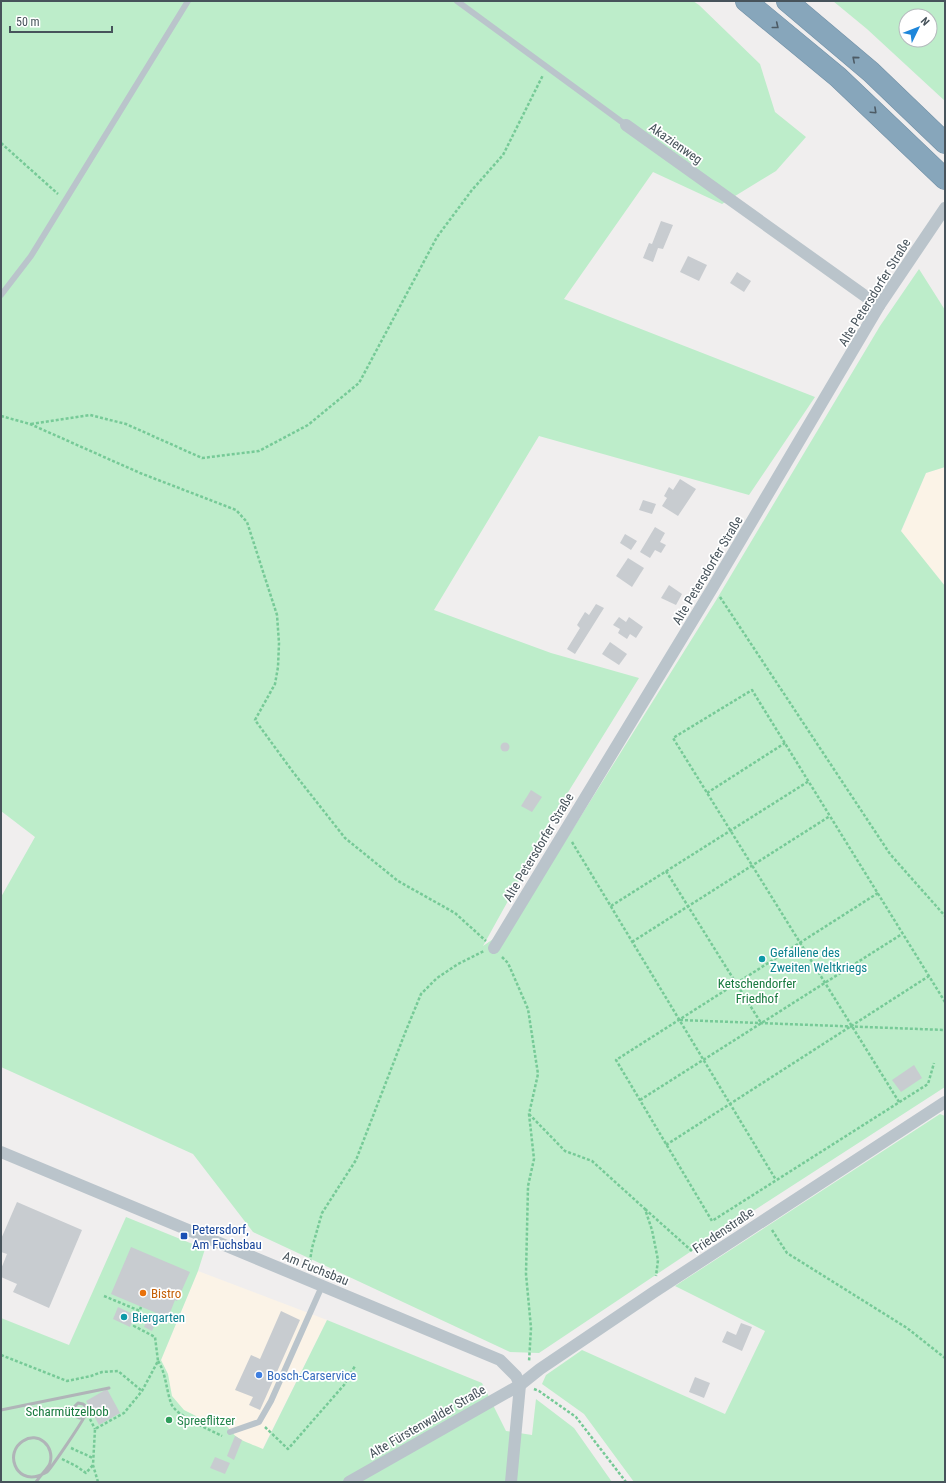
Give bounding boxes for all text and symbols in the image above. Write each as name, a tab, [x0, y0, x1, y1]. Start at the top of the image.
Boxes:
scale bar	[10, 8, 112, 34]
north arrow	[898, 8, 938, 48]
text: 50 m	[16, 15, 40, 29]
text: N	[918, 15, 932, 29]
one-way arrow	[771, 21, 778, 28]
one-way arrow	[853, 56, 860, 63]
one-way arrow	[869, 106, 877, 114]
street label: Akazienweg	[646, 120, 705, 167]
street label: Alte Petersdorfer Straße	[835, 236, 914, 349]
street label: Alte Petersdorfer Straße	[669, 513, 746, 627]
street label: Alte Petersdorfer Straße	[500, 790, 577, 904]
place label: Gefallene des Zweiten Weltkriegs	[770, 945, 867, 975]
marker: Gefallene des Zweiten Weltkriegs	[757, 954, 767, 964]
park label: Ketschendorfer Friedhof	[718, 976, 796, 1006]
street label: Friedenstraße	[690, 1204, 757, 1256]
place label: Petersdorf, Am Fuchsbau	[192, 1222, 262, 1252]
marker: Petersdorf, Am Fuchsbau	[179, 1231, 189, 1241]
street label: Am Fuchsbau	[281, 1248, 351, 1288]
place label: Bistro	[151, 1286, 181, 1301]
marker: Bistro	[138, 1288, 148, 1298]
place label: Biergarten	[132, 1310, 185, 1325]
marker: Biergarten	[119, 1312, 129, 1322]
place label: Bosch-Carservice	[267, 1368, 356, 1383]
marker: Bosch-Carservice	[254, 1370, 264, 1380]
street label: Alte Fürstenwalder Straße	[366, 1382, 488, 1461]
park label: Scharmützelbob	[25, 1404, 109, 1419]
place label: Spreeflitzer	[177, 1413, 235, 1428]
marker: Spreeflitzer	[164, 1415, 174, 1425]

